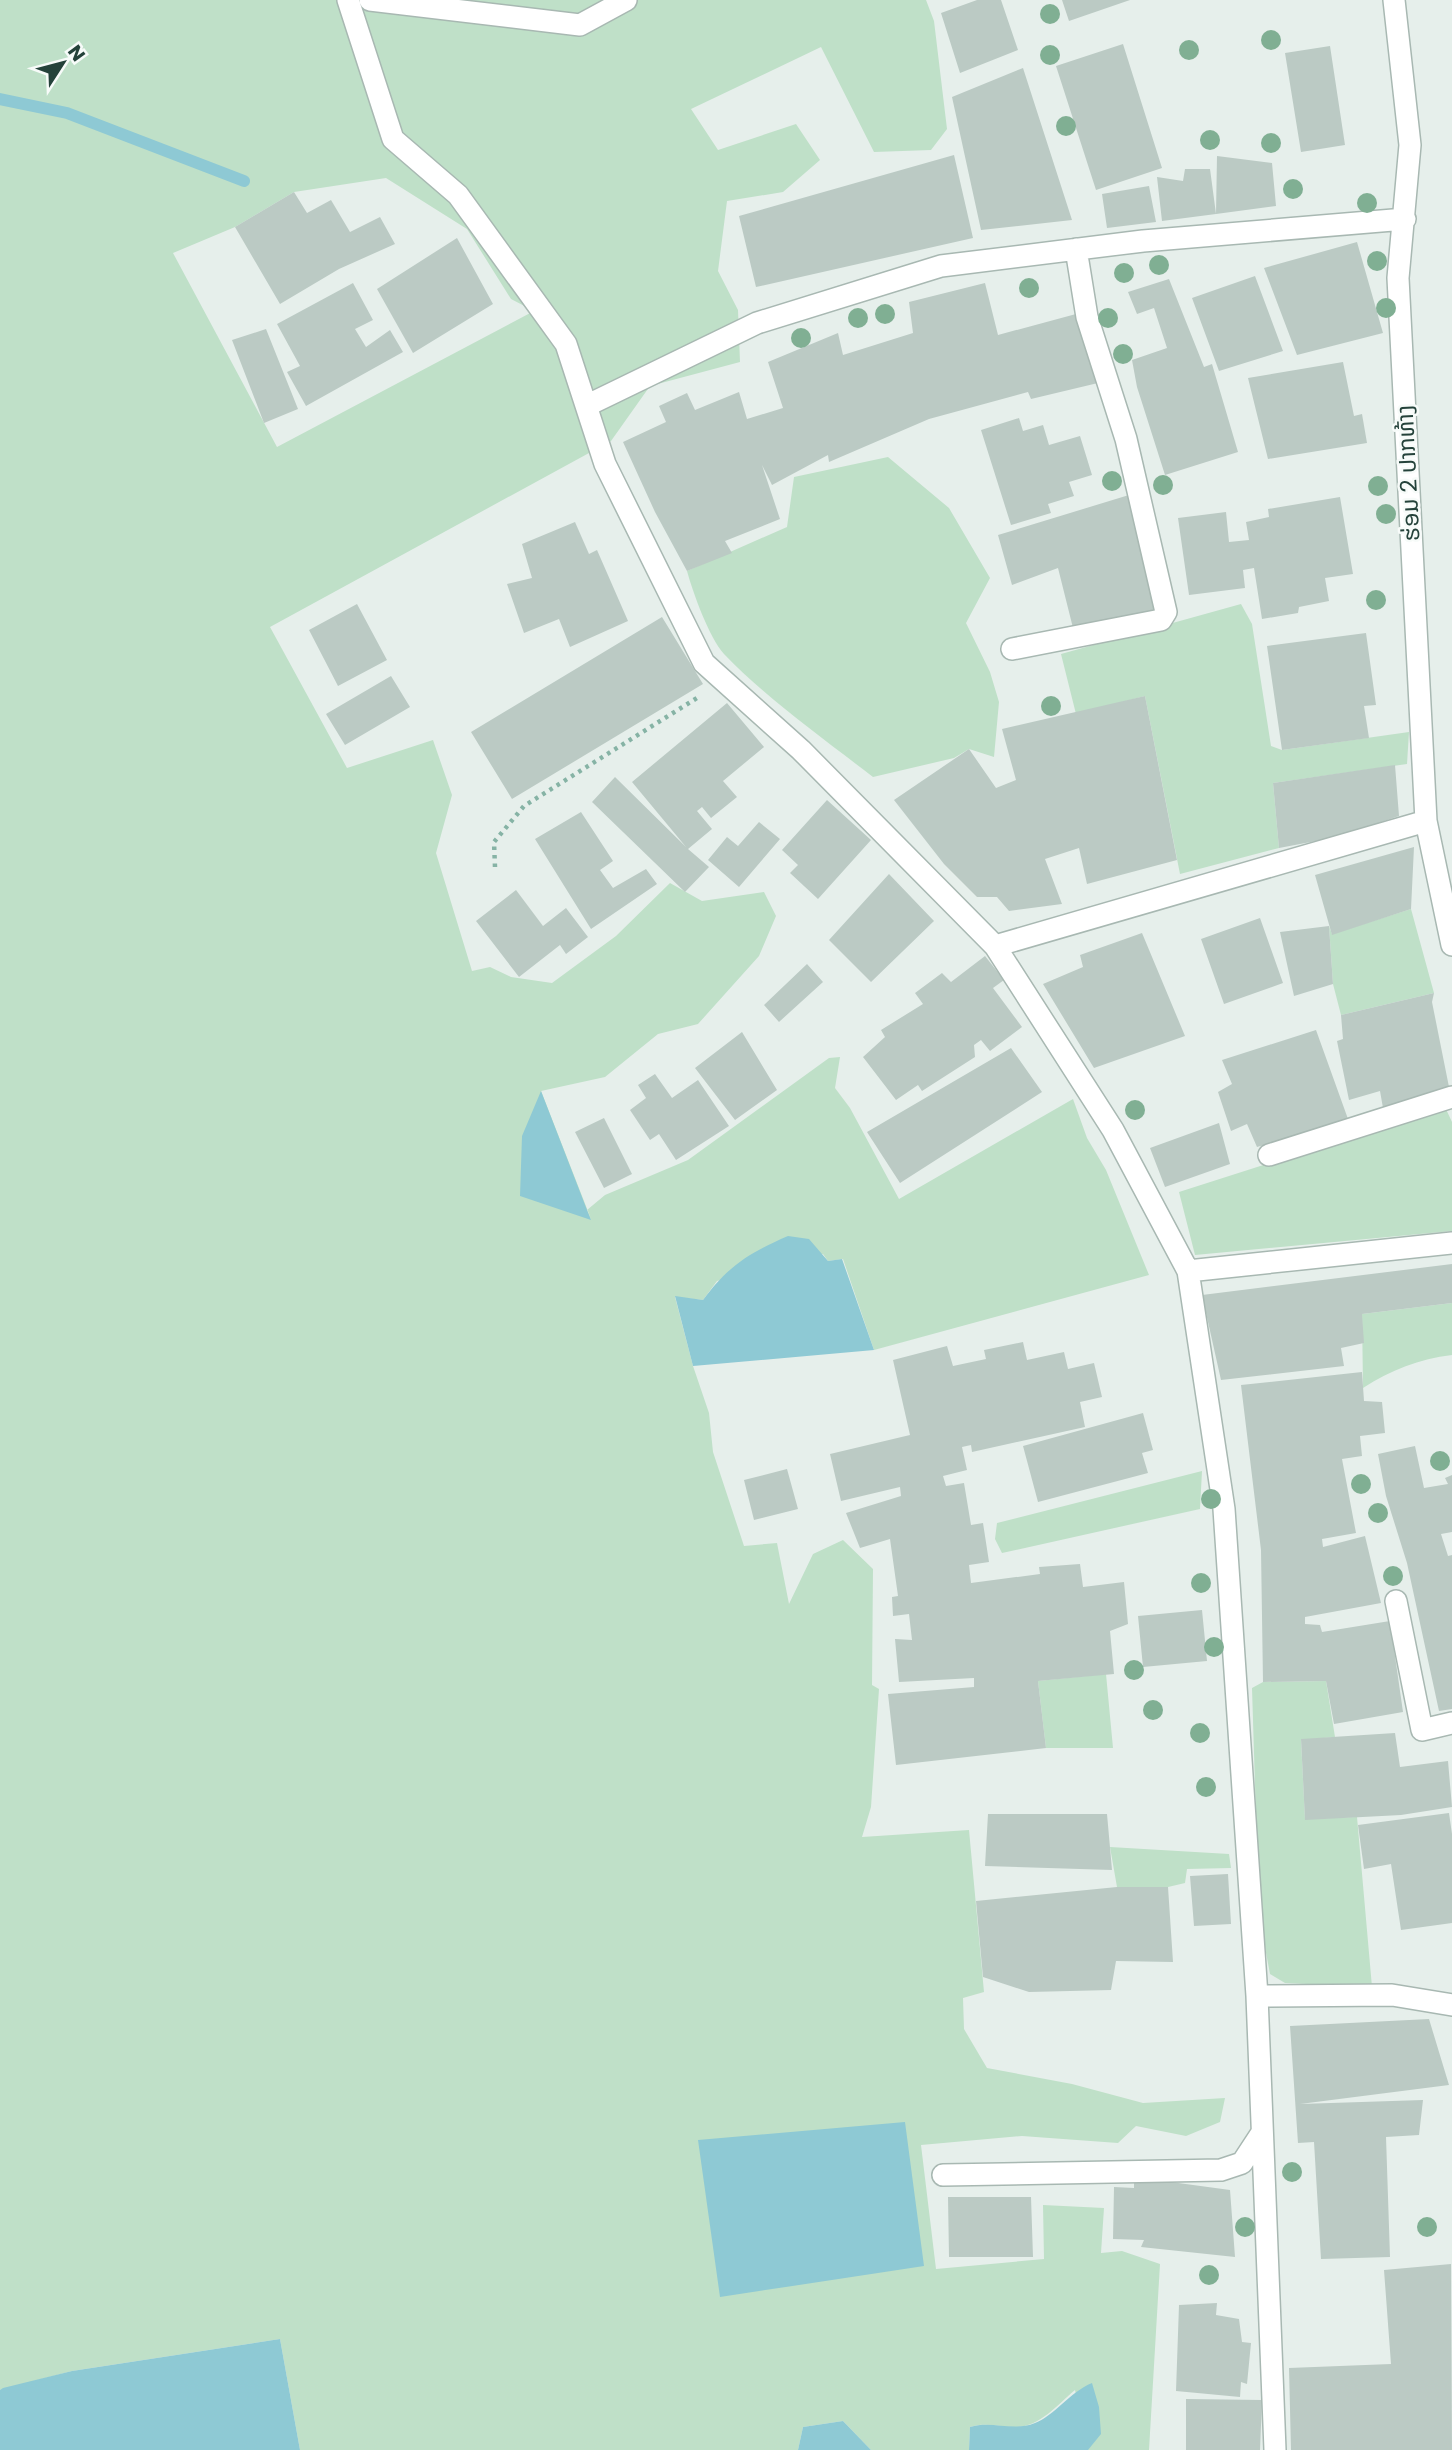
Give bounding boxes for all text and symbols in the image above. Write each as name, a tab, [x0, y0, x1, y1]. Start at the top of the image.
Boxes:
north arrow	[28, 28, 98, 98]
text: N	[61, 40, 91, 67]
street label: ຮ່ອມ 2 ປາກທ້າງ	[1388, 404, 1428, 542]

